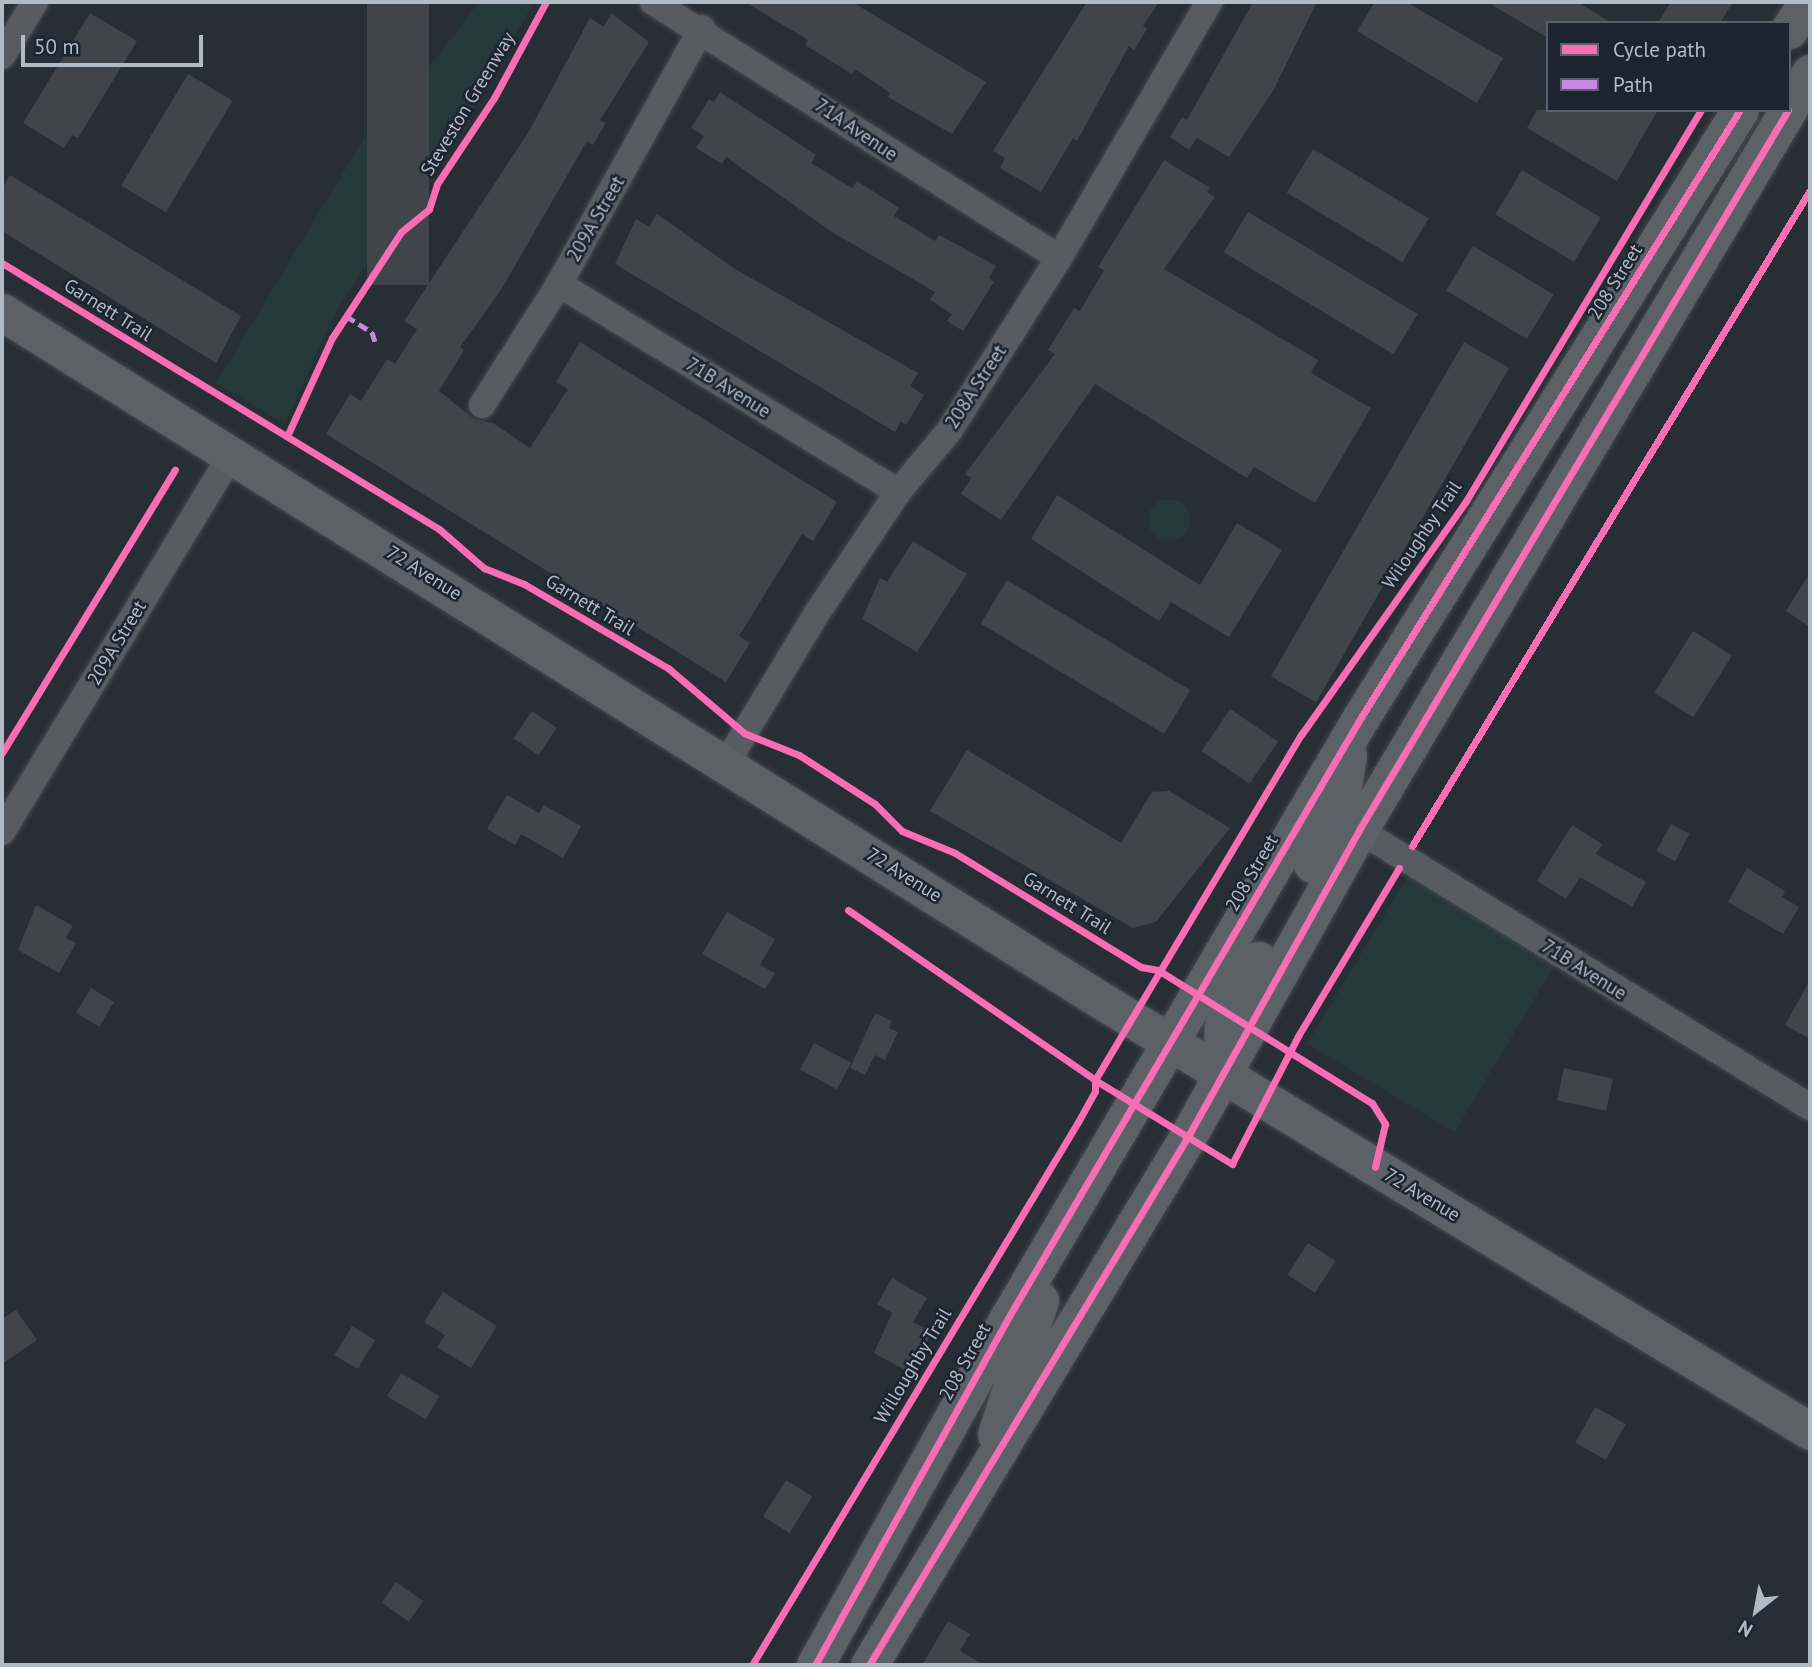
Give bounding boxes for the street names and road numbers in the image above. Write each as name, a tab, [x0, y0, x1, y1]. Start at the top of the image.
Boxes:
street label: Steveston Greenway	[416, 28, 520, 180]
street label: 71A Avenue	[810, 94, 902, 166]
street label: 209A Street	[562, 172, 630, 266]
street label: 208 Street	[1583, 240, 1647, 324]
street label: Garnett Trail	[59, 274, 157, 346]
street label: 208A Street	[940, 341, 1012, 433]
street label: 71B Avenue	[681, 353, 775, 423]
street label: Wiloughby Trail	[1377, 476, 1467, 594]
street label: 72 Avenue	[382, 541, 466, 605]
street label: Garnett Trail	[541, 569, 639, 641]
street label: 209A Street	[83, 596, 151, 690]
street label: 208 Street	[1221, 831, 1283, 915]
street label: 72 Avenue	[862, 843, 946, 907]
street label: Garnett Trail	[1018, 867, 1116, 939]
street label: 71B Avenue	[1537, 935, 1631, 1005]
street label: 72 Avenue	[1380, 1163, 1464, 1227]
street label: Willoughby Trail	[869, 1304, 957, 1428]
street label: 208 Street	[935, 1319, 995, 1405]

